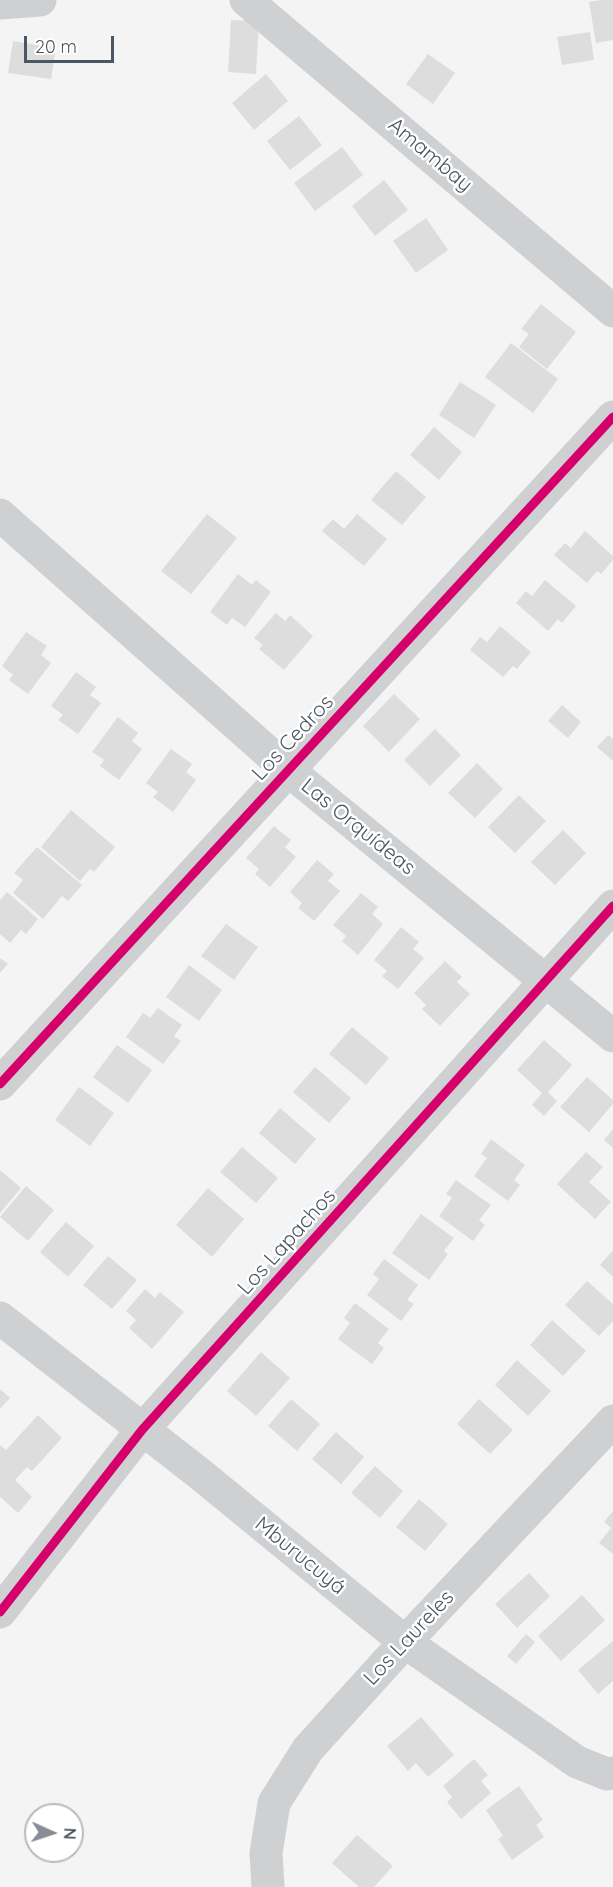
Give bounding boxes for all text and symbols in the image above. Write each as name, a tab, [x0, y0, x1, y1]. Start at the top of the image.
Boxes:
scale bar	[27, 24, 117, 62]
text: 20 m	[35, 35, 77, 58]
street label: Amambay	[383, 113, 477, 197]
street label: Los Cedros	[247, 690, 339, 786]
street label: Las Orquídeas	[296, 773, 420, 881]
street label: Los Lapachos	[233, 1184, 341, 1300]
street label: Mburucuyá	[249, 1512, 351, 1600]
street label: Los Laureles	[359, 1585, 459, 1691]
north arrow	[24, 1803, 84, 1863]
text: N	[60, 1827, 80, 1840]

